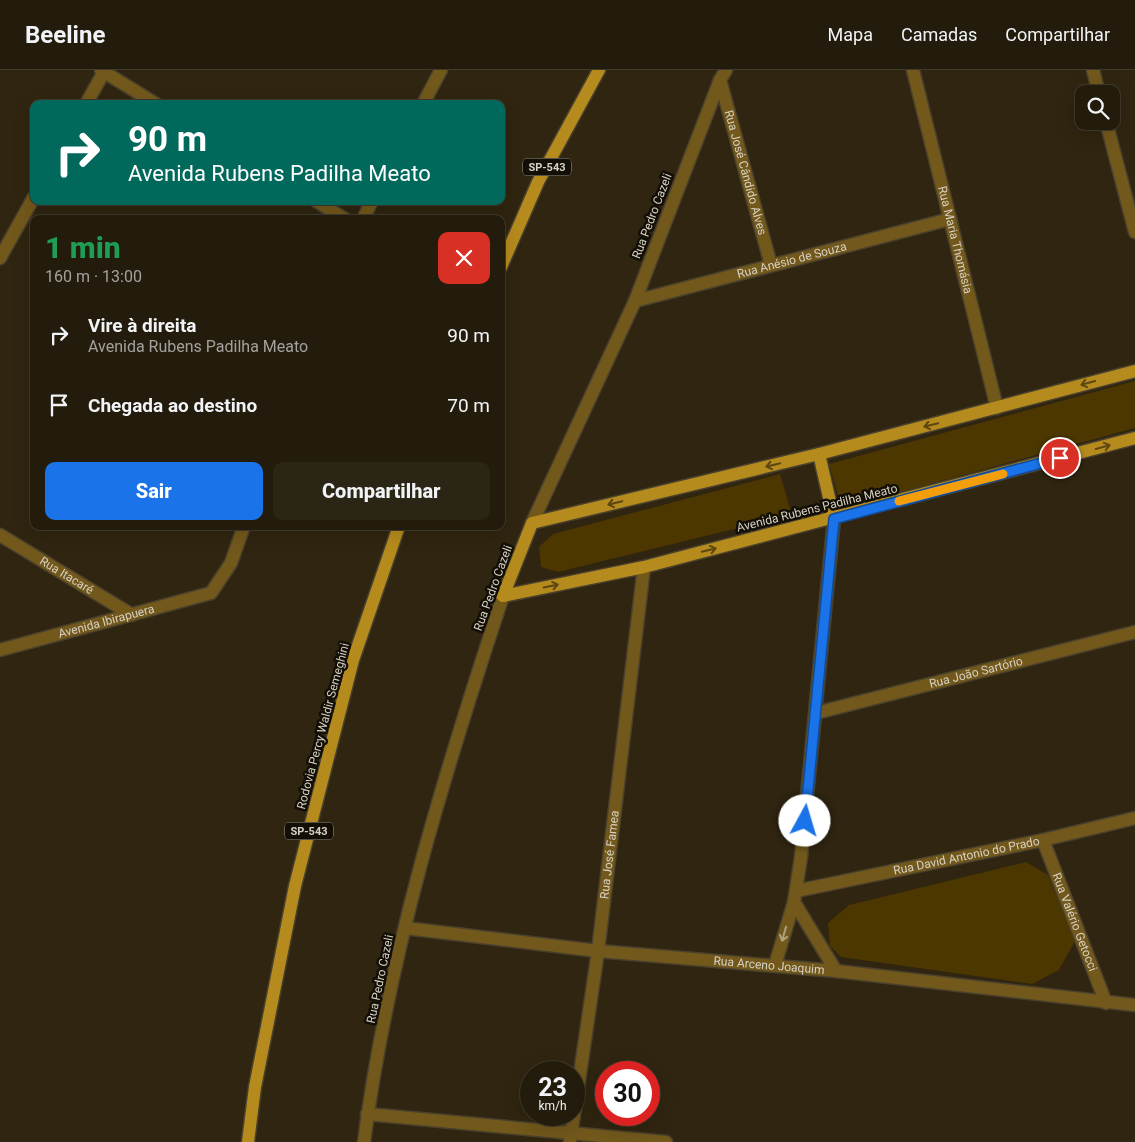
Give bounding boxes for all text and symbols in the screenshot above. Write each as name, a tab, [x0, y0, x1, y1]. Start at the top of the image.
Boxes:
text: Beeline	[25, 21, 105, 49]
text: Mapa	[828, 24, 873, 45]
text: Camadas	[901, 24, 977, 45]
text: Compartilhar	[1005, 24, 1110, 45]
map controls	[1075, 85, 1120, 130]
button: search	[1075, 85, 1120, 130]
street label: Rua José Cândido Alves	[722, 109, 769, 237]
text: 90 m	[128, 119, 207, 160]
icon: right	[45, 120, 110, 185]
road number: SP-543	[523, 158, 571, 175]
text: Avenida Rubens Padilha Meato	[128, 161, 431, 186]
street label: Rua Pedro Cazeli	[629, 171, 675, 261]
street label: Rua Maria Thomásia	[935, 185, 975, 295]
text: 1 min	[45, 230, 121, 265]
button: close	[438, 232, 490, 284]
street label: Rua Anésio de Souza	[736, 239, 848, 281]
text: 160 m · 13:00	[45, 267, 142, 286]
text: Vire à direita	[88, 314, 197, 337]
icon: right	[45, 321, 73, 349]
text: 90 m	[447, 324, 490, 347]
text: Avenida Rubens Padilha Meato	[88, 337, 308, 356]
one-way arrow	[1080, 379, 1096, 389]
icon: arrive	[45, 391, 73, 419]
text: Chegada ao destino	[88, 394, 257, 417]
text: 70 m	[447, 394, 490, 417]
one-way arrow	[923, 421, 939, 431]
pin	[1039, 437, 1081, 479]
one-way arrow	[1095, 442, 1111, 451]
icon: arrive	[1046, 444, 1074, 472]
one-way arrow	[766, 461, 782, 470]
button: Sair	[45, 462, 263, 520]
button: Compartilhar	[273, 462, 490, 520]
street label: Avenida Rubens Padilha Meato	[735, 481, 899, 535]
one-way arrow	[608, 499, 624, 508]
street label: Rua Pedro Cazeli	[471, 543, 515, 633]
one-way arrow	[701, 545, 717, 554]
street label: Rua Itacaré	[37, 554, 96, 597]
one-way arrow	[542, 581, 558, 590]
street label: Avenida Ibirapuera	[57, 602, 156, 641]
street label: Rodovia Percy Waldir Semeghini	[294, 641, 352, 811]
street label: Rua João Sartório	[928, 654, 1024, 691]
position arrow	[778, 794, 830, 846]
street label: Rua José Famea	[597, 810, 622, 900]
road number: SP-543	[285, 822, 333, 839]
street label: Rua David Antonio do Prado	[892, 834, 1041, 878]
street label: Rua Valério Getocci	[1049, 871, 1100, 973]
one-way arrow	[779, 925, 789, 941]
street label: Rua Pedro Cazeli	[364, 933, 396, 1025]
street label: Rua Arceno Joaquim	[713, 954, 825, 977]
speed limit sign: 30	[595, 1061, 660, 1126]
text: 23	[538, 1073, 567, 1102]
text: km/h	[538, 1099, 567, 1113]

